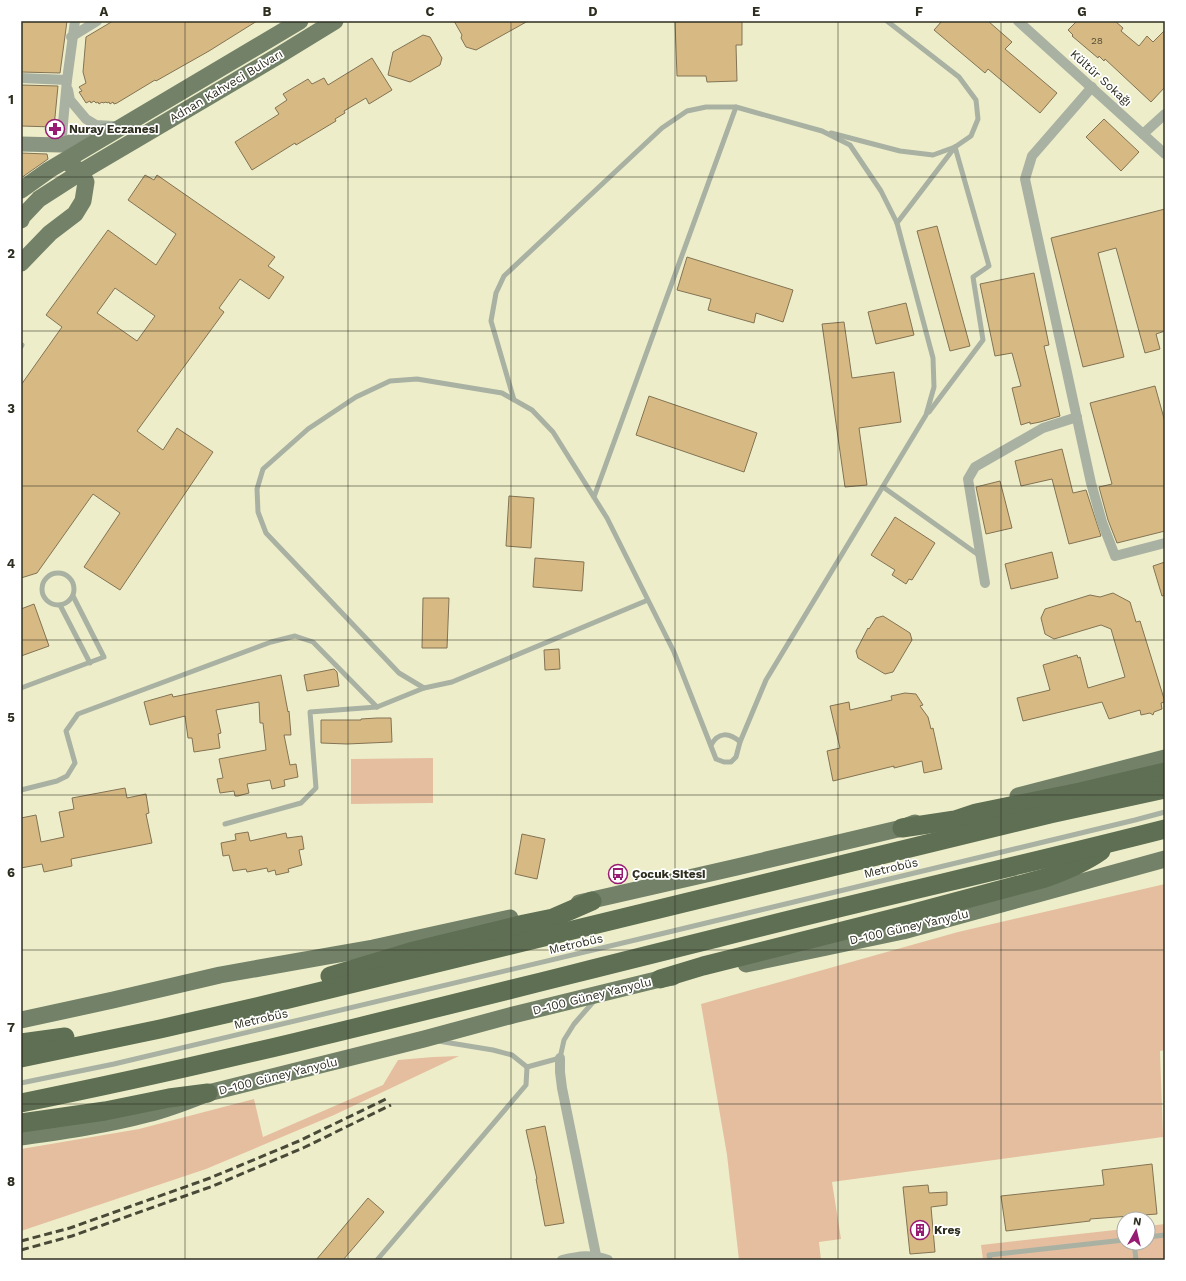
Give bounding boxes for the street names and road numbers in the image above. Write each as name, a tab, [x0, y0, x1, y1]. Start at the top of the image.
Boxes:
street label: Adnan Kahveci Bulvarı	[167, 47, 285, 125]
street label: Kültür Sokağı	[1068, 47, 1134, 109]
street label: Metrobüs	[863, 855, 919, 881]
street label: D-100 Güney Yanyolu	[848, 906, 970, 948]
street label: Metrobüs	[548, 931, 604, 957]
street label: D-100 Güney Yanyolu	[531, 974, 653, 1018]
street label: Metrobüs	[233, 1006, 289, 1032]
street label: D-100 Güney Yanyolu	[217, 1054, 339, 1098]

